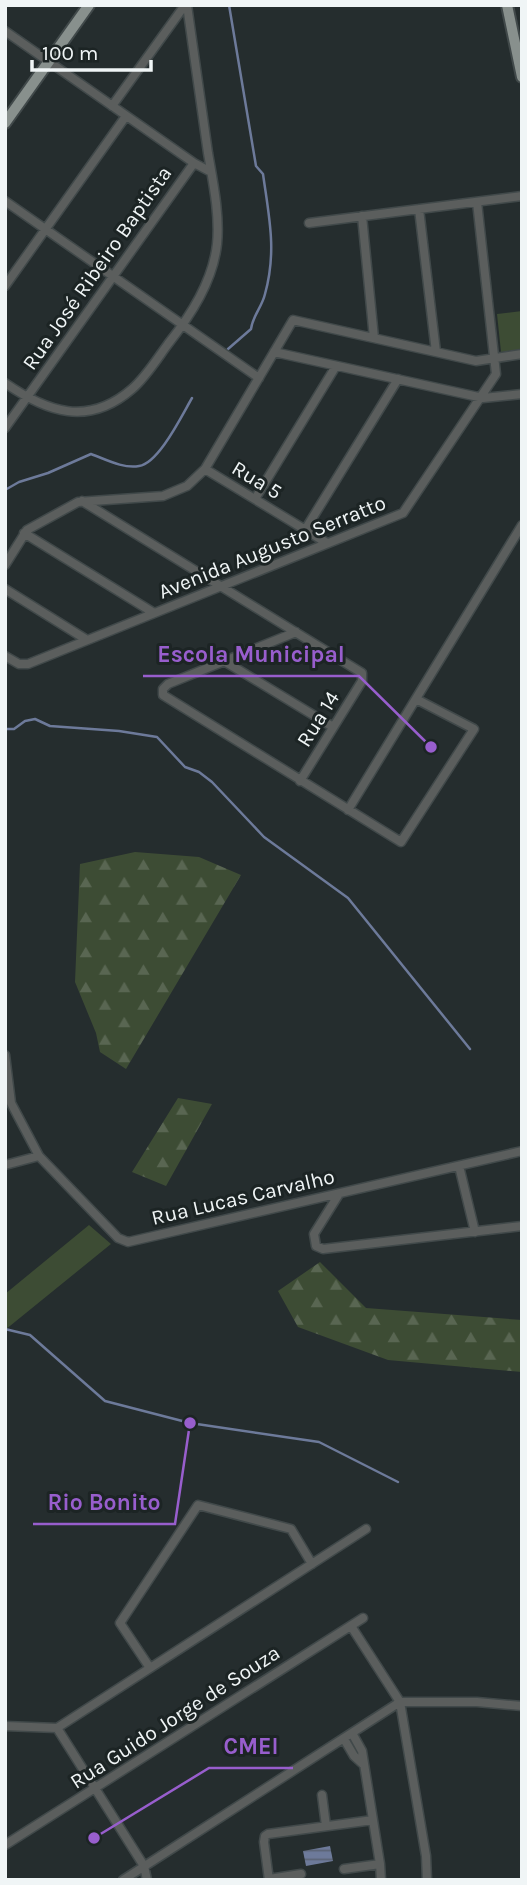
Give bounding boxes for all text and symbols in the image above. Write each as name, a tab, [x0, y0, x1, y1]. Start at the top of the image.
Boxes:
scale bar	[32, 28, 150, 72]
text: 100 m	[42, 41, 99, 65]
street label: Rua José Ribeiro Baptista	[17, 162, 177, 374]
street label: Rua 5	[228, 456, 286, 504]
street label: Avenida Augusto Serratto	[155, 490, 389, 604]
callout: Escola Municipal	[143, 632, 359, 676]
text: Escola Municipal	[157, 641, 345, 668]
street label: Rua 14	[292, 687, 344, 751]
street label: Rua Lucas Carvalho	[149, 1164, 337, 1230]
callout: Rio Bonito	[33, 1480, 175, 1524]
text: Rio Bonito	[47, 1489, 161, 1516]
street label: Rua Guido Jorge de Souza	[66, 1640, 284, 1794]
callout: CMEI	[209, 1724, 293, 1768]
text: CMEI	[223, 1733, 279, 1760]

